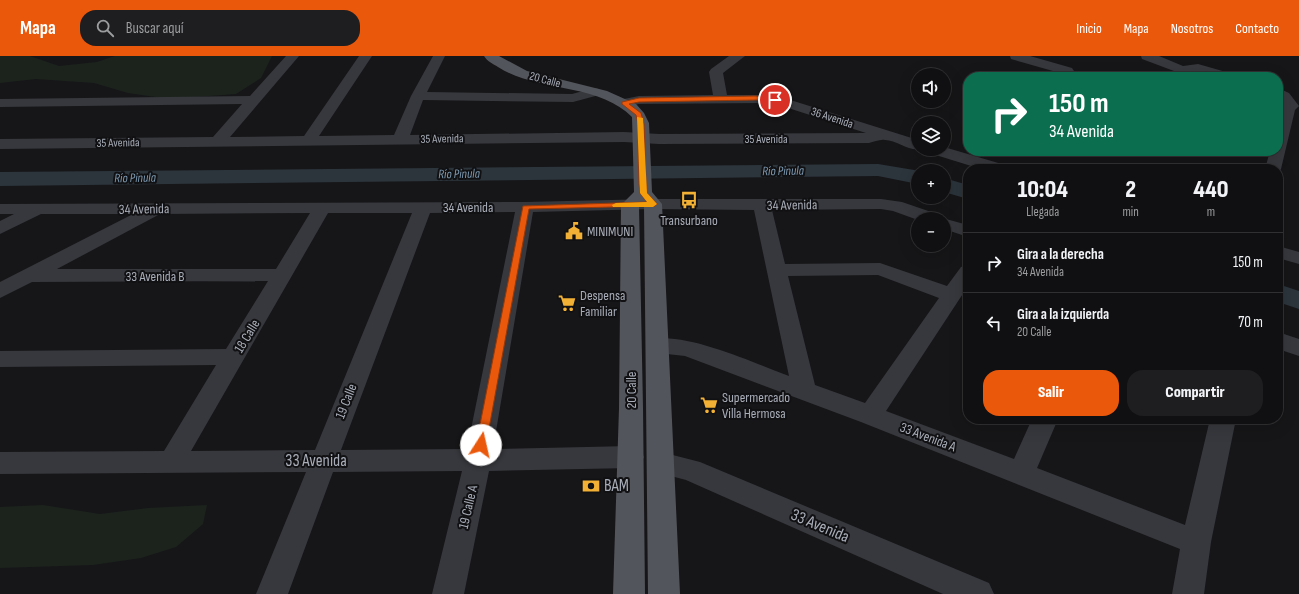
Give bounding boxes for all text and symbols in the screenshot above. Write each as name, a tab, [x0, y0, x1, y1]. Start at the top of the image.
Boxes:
search box	[80, 10, 360, 46]
text: Mapa	[20, 17, 56, 40]
icon: search	[94, 17, 116, 39]
text: Buscar aquí	[126, 19, 183, 38]
text: Inicio	[1076, 20, 1102, 37]
text: Mapa	[1124, 20, 1149, 37]
text: Nosotros	[1171, 20, 1213, 37]
text: Contacto	[1235, 20, 1279, 37]
map controls	[911, 68, 951, 252]
button: sound	[911, 68, 951, 108]
street label: 20 Calle	[528, 69, 562, 91]
pin	[758, 83, 792, 117]
text: 150 m	[1049, 87, 1109, 120]
icon: right	[983, 88, 1035, 140]
icon: arrive	[764, 89, 786, 111]
street label: 36 Avenida	[809, 104, 855, 132]
button: layers	[911, 116, 951, 156]
text: 34 Avenida	[1049, 121, 1114, 142]
street label: 35 Avenida	[420, 131, 464, 147]
street label: 35 Avenida	[744, 132, 788, 147]
street label: 35 Avenida	[96, 135, 140, 151]
water label: Río Pinula	[762, 163, 805, 179]
button: +	[911, 164, 951, 204]
water label: Río Pinula	[438, 166, 481, 182]
water label: Río Pinula	[114, 170, 157, 186]
text: 10:04	[1017, 175, 1068, 204]
text: 2	[1125, 175, 1136, 204]
text: 440	[1193, 175, 1229, 204]
bus stop icon: Transurbano	[679, 190, 699, 210]
street label: 34 Avenida	[767, 196, 817, 214]
street label: 34 Avenida	[443, 199, 493, 216]
street label: 34 Avenida	[119, 200, 169, 218]
text: Llegada	[1026, 204, 1059, 220]
text: min	[1122, 204, 1139, 220]
text: m	[1207, 204, 1215, 220]
place label: Transurbano	[660, 212, 718, 229]
button: −	[911, 212, 951, 252]
public building icon: MINIMUNI	[564, 221, 584, 241]
place label: MINIMUNI	[587, 223, 633, 240]
text: Gira a la derecha	[1017, 245, 1104, 264]
icon: right	[983, 252, 1005, 274]
text: 150 m	[1233, 253, 1263, 272]
text: 34 Avenida	[1017, 264, 1064, 280]
street label: 33 Avenida B	[125, 268, 185, 285]
place label: Despensa Familiar	[580, 287, 625, 320]
supermarket icon: Despensa Familiar	[557, 293, 577, 313]
text: Gira a la izquierda	[1017, 305, 1109, 324]
icon: left	[983, 312, 1005, 334]
text: 70 m	[1238, 313, 1263, 332]
street label: 18 Calle	[230, 316, 264, 356]
text: 20 Calle	[1017, 324, 1051, 340]
button: Salir	[983, 370, 1119, 416]
button: Compartir	[1127, 370, 1263, 416]
street label: 20 Calle	[623, 371, 640, 409]
street label: 19 Calle	[331, 381, 361, 421]
place label: Supermercado Villa Hermosa	[722, 389, 790, 422]
supermarket icon: Supermercado Villa Hermosa	[699, 395, 719, 415]
street label: 33 Avenida A	[898, 419, 959, 456]
position arrow	[460, 424, 502, 466]
street label: 33 Avenida	[285, 451, 347, 471]
bank icon: BAM	[581, 476, 601, 496]
place label: BAM	[604, 476, 629, 496]
street label: 19 Calle A	[455, 483, 481, 531]
street label: 33 Avenida	[788, 505, 852, 547]

